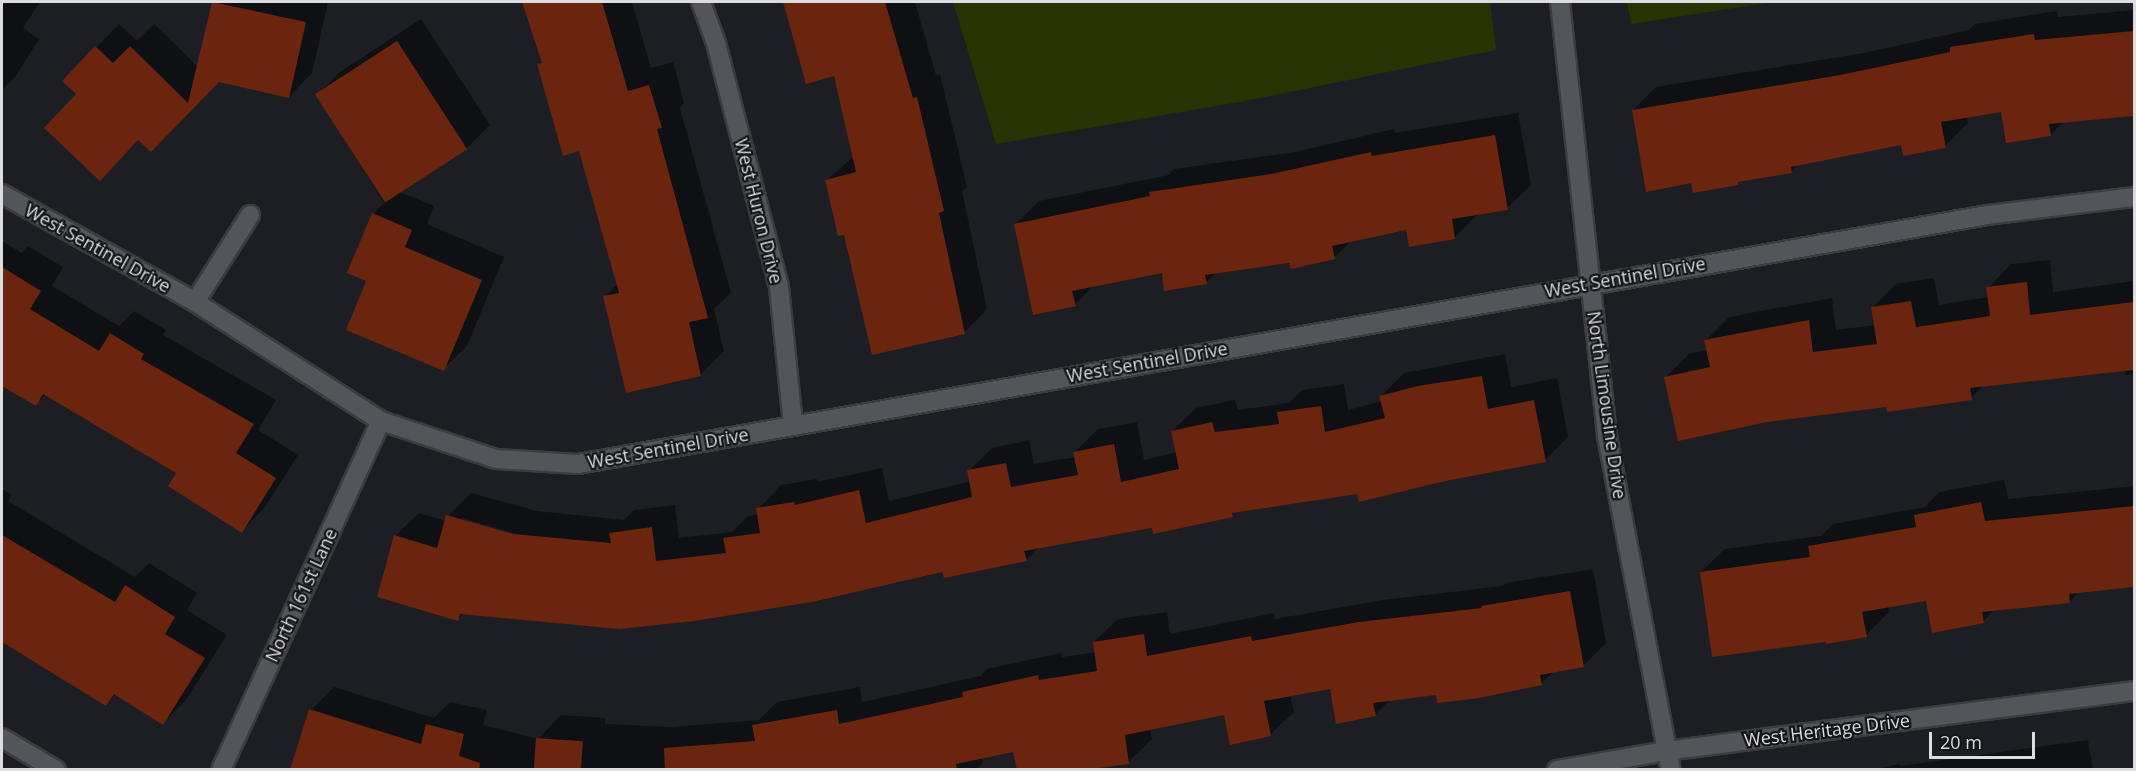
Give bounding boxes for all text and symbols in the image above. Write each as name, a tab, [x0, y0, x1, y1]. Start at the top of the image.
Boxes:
street label: West Huron Drive	[731, 136, 787, 286]
street label: West Sentinel Drive	[22, 199, 174, 297]
street label: West Sentinel Drive	[1543, 252, 1707, 302]
street label: North Limousine Drive	[1583, 310, 1631, 500]
street label: West Sentinel Drive	[1065, 337, 1229, 387]
street label: West Sentinel Drive	[586, 423, 750, 473]
street label: North 161st Lane	[261, 525, 341, 665]
street label: West Heritage Drive	[1743, 709, 1911, 751]
scale bar	[1932, 720, 2038, 758]
text: 20 m	[1940, 730, 1982, 754]

